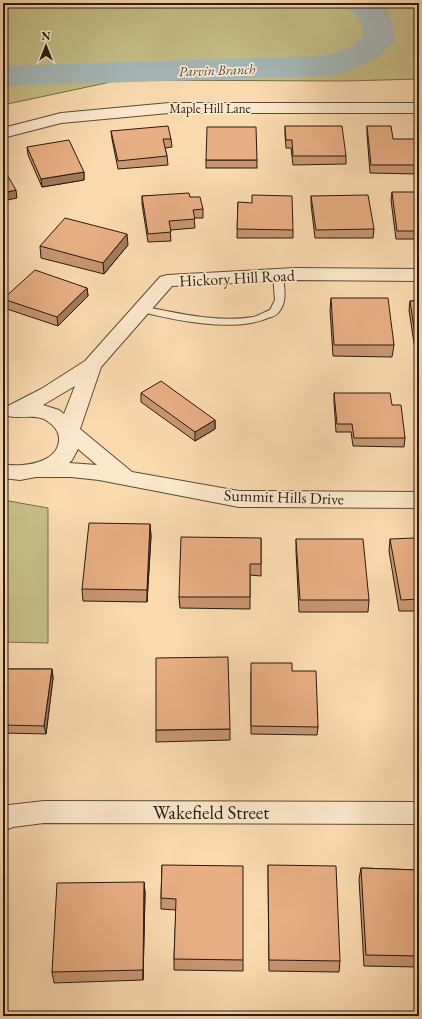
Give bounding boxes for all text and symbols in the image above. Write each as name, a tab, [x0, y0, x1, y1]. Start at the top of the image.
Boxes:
north arrow	[26, 26, 66, 66]
text: N	[42, 29, 51, 43]
water label: Parvin Branch	[178, 60, 256, 80]
street label: Maple Hill Lane	[169, 100, 251, 117]
street label: Hickory Hill Road	[179, 264, 296, 292]
street label: Summit Hills Drive	[224, 484, 344, 510]
street label: Wakefield Street	[153, 800, 269, 825]

